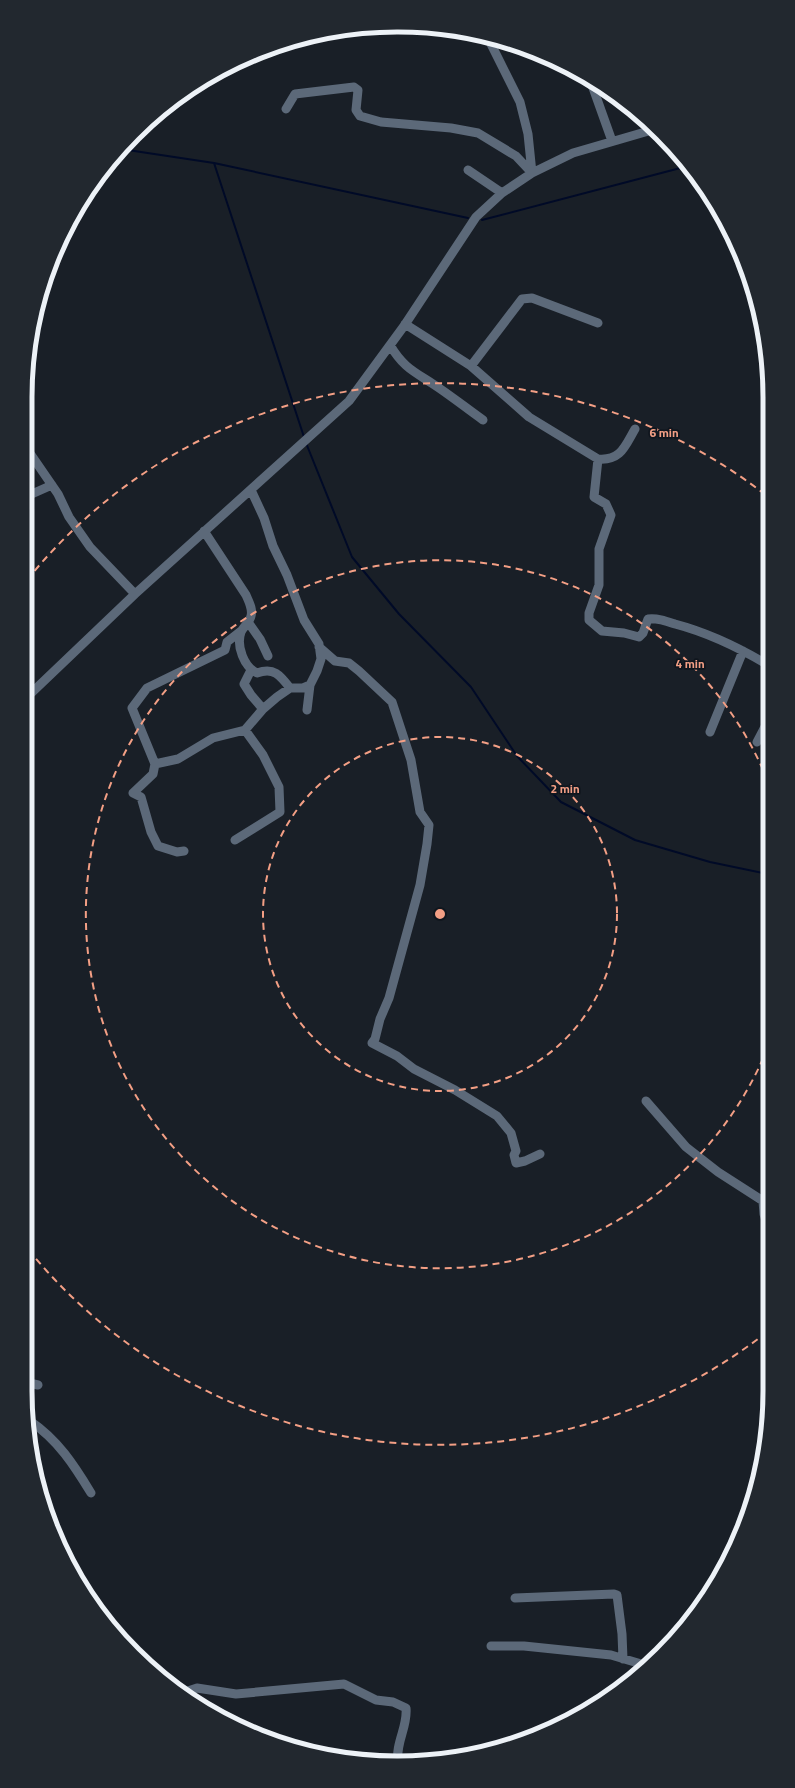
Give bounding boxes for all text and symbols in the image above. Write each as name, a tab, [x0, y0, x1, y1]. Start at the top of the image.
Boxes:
text: 6 min	[649, 423, 679, 442]
text: 4 min	[675, 654, 705, 673]
text: 2 min	[550, 779, 580, 798]
centre of rings	[433, 907, 447, 921]

